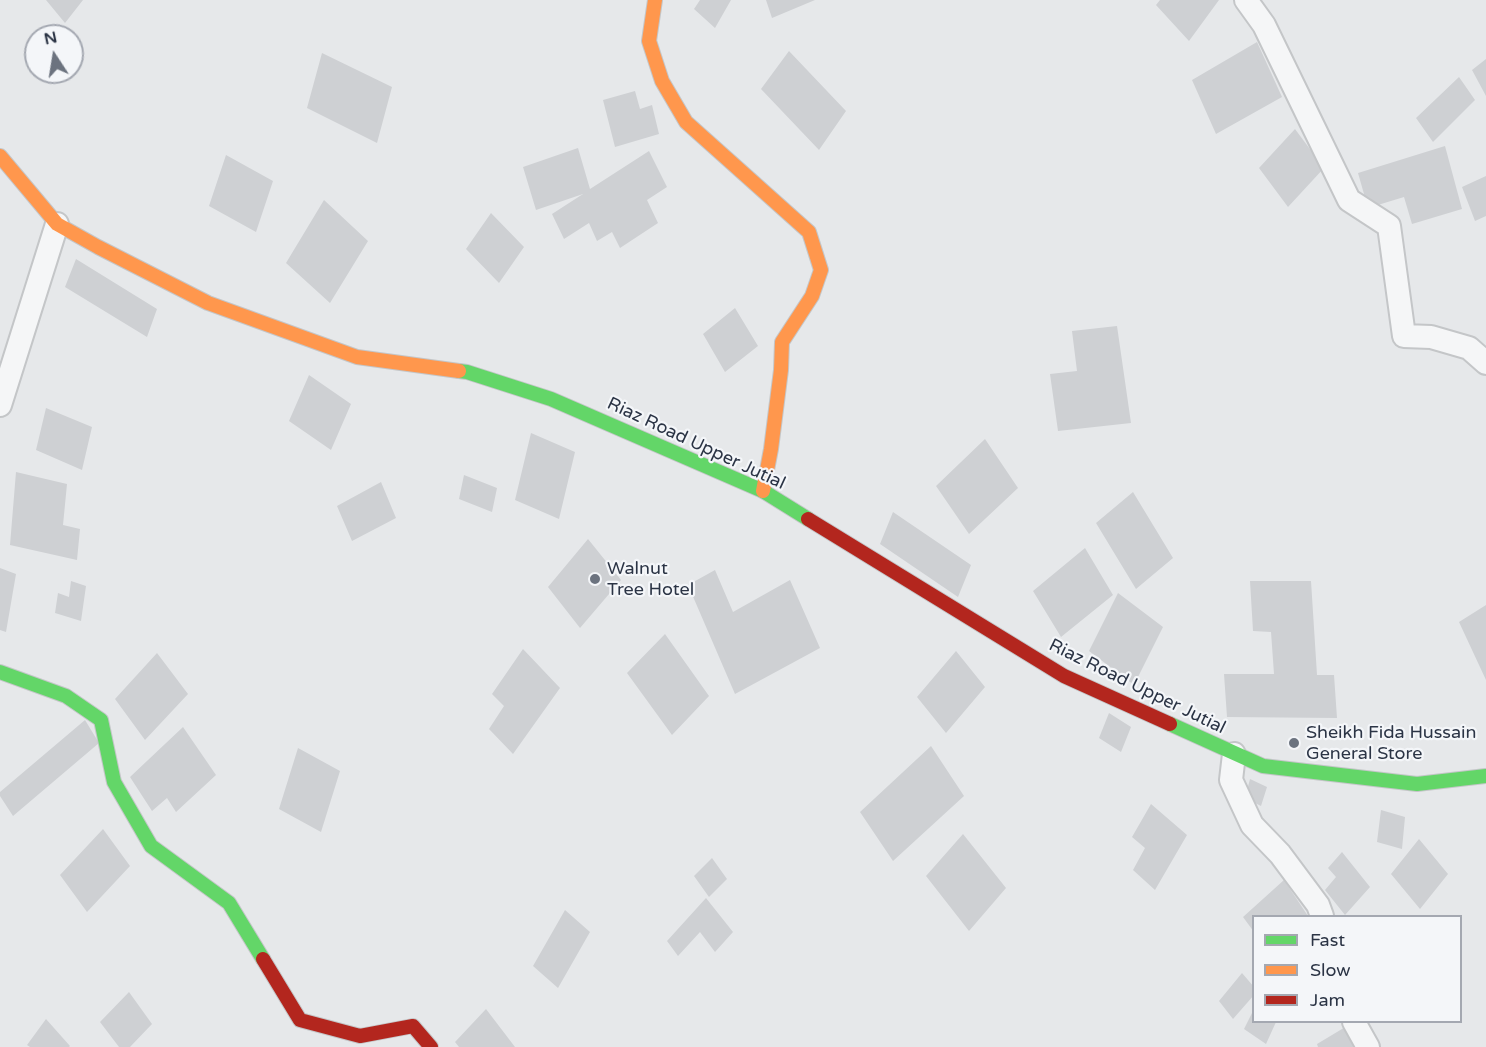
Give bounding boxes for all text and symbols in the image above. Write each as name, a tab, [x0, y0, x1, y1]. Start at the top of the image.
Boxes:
north arrow	[24, 24, 84, 84]
text: N	[42, 27, 59, 49]
street label: Riaz Road Upper Jutial	[603, 393, 789, 495]
place label: Walnut Tree Hotel	[607, 558, 694, 600]
marker: Walnut Tree Hotel	[588, 572, 602, 586]
street label: Riaz Road Upper Jutial	[1045, 635, 1229, 739]
place label: Sheikh Fida Hussain General Store	[1306, 722, 1477, 764]
marker: Sheikh Fida Hussain General Store	[1287, 736, 1301, 750]
legend	[1252, 915, 1462, 1023]
text: Fast	[1310, 929, 1345, 951]
text: Slow	[1310, 959, 1351, 981]
text: Jam	[1310, 989, 1345, 1011]

